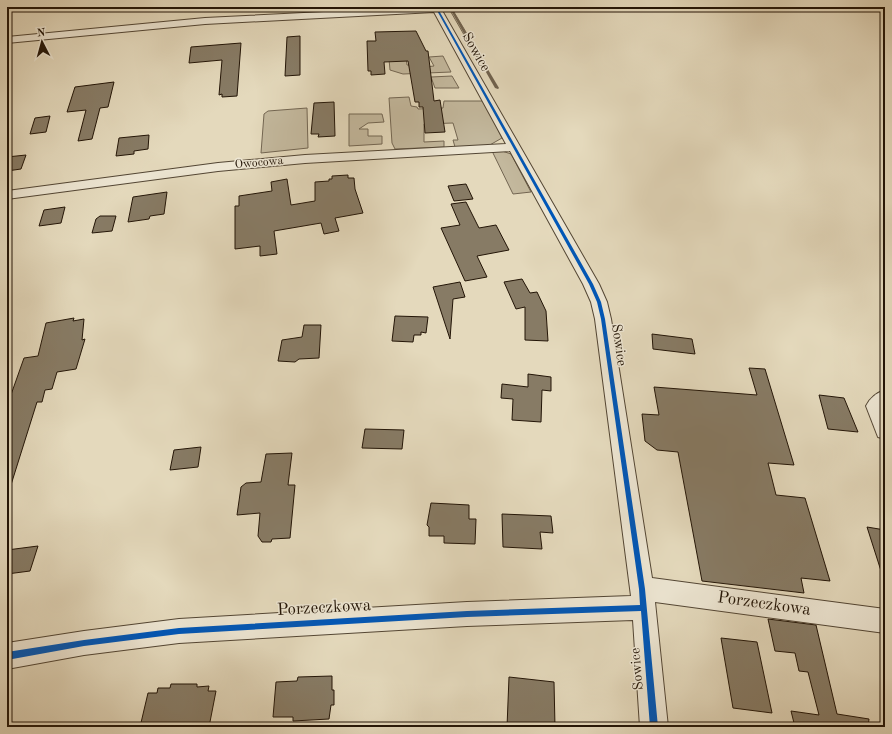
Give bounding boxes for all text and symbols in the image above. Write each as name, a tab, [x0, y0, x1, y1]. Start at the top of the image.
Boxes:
north arrow	[22, 22, 62, 62]
text: N	[36, 28, 46, 39]
street label: Sowice	[459, 30, 493, 74]
street label: Owocowa	[234, 155, 284, 171]
street label: Sowice	[609, 323, 629, 367]
street label: Porzeczkowa	[716, 589, 812, 619]
street label: Porzeczkowa	[276, 597, 372, 619]
street label: Sowice	[628, 647, 646, 691]

